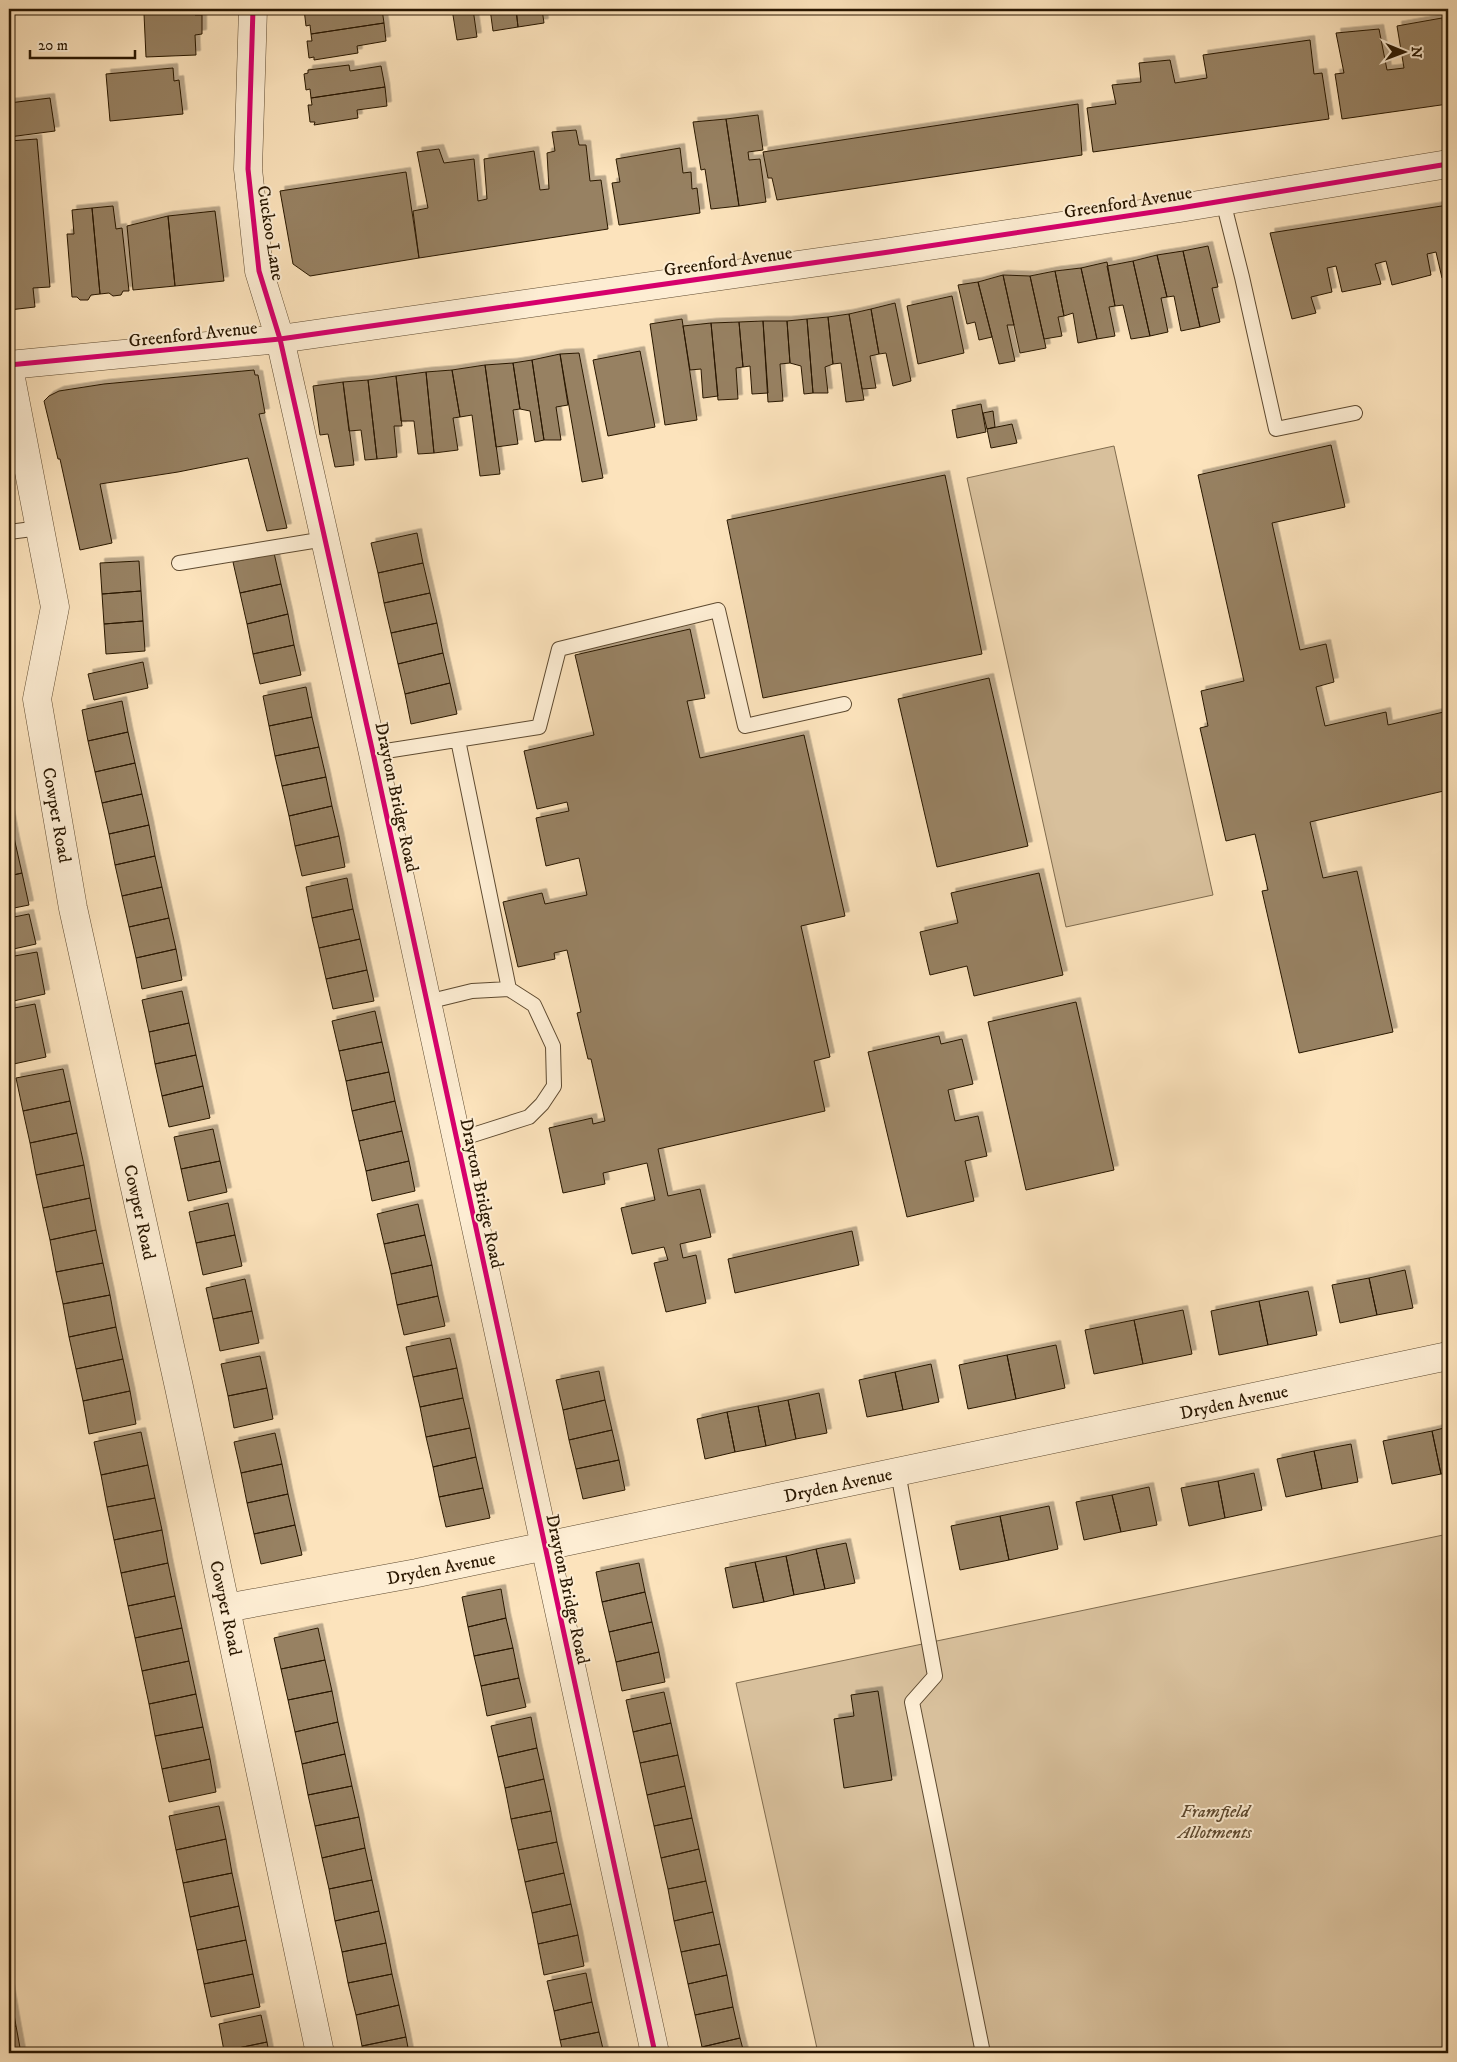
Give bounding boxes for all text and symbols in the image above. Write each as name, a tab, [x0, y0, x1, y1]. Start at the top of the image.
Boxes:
scale bar	[30, 28, 135, 60]
north arrow	[1380, 28, 1430, 78]
text: 20 m	[38, 36, 68, 55]
text: N	[1407, 46, 1425, 59]
street label: Greenford Avenue	[1063, 182, 1194, 224]
street label: Cuckoo Lane	[252, 184, 288, 282]
street label: Greenford Avenue	[663, 242, 794, 282]
street label: Greenford Avenue	[128, 317, 259, 353]
street label: Drayton Bridge Road	[369, 720, 423, 874]
street label: Cowper Road	[37, 766, 75, 865]
street label: Drayton Bridge Road	[454, 1116, 508, 1270]
street label: Cowper Road	[118, 1163, 160, 1262]
street label: Dryden Avenue	[1178, 1381, 1290, 1425]
street label: Dryden Avenue	[782, 1464, 894, 1508]
street label: Drayton Bridge Road	[540, 1512, 594, 1666]
street label: Dryden Avenue	[385, 1548, 497, 1590]
street label: Cowper Road	[204, 1559, 246, 1658]
park label: Framfield Allotments	[1176, 1801, 1252, 1844]

